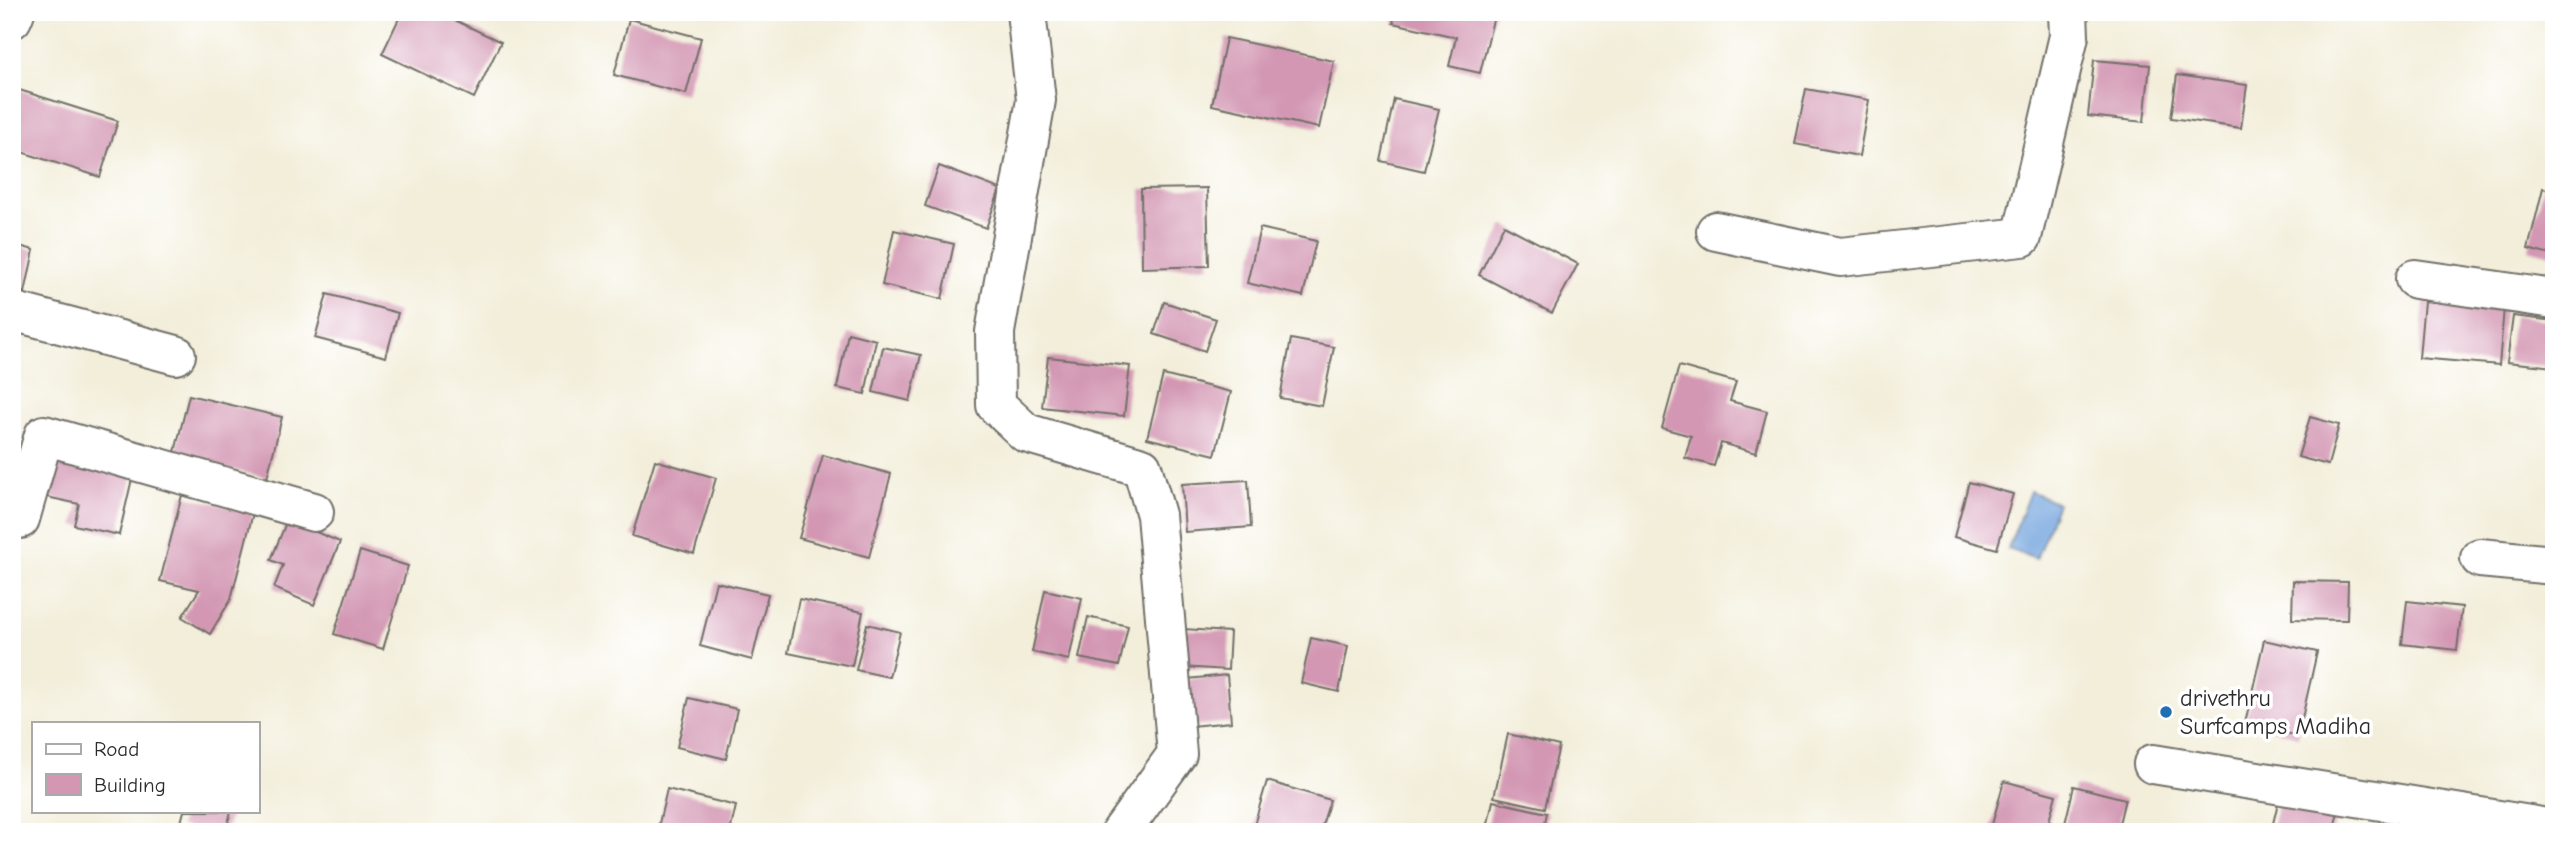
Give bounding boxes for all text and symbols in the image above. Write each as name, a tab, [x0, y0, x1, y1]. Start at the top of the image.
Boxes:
place label: drivethru Surfcamps Madiha	[2180, 684, 2371, 740]
marker: drivethru Surfcamps Madiha	[2158, 704, 2174, 720]
legend	[32, 722, 259, 812]
text: Road	[94, 737, 139, 761]
text: Building	[94, 773, 166, 797]

